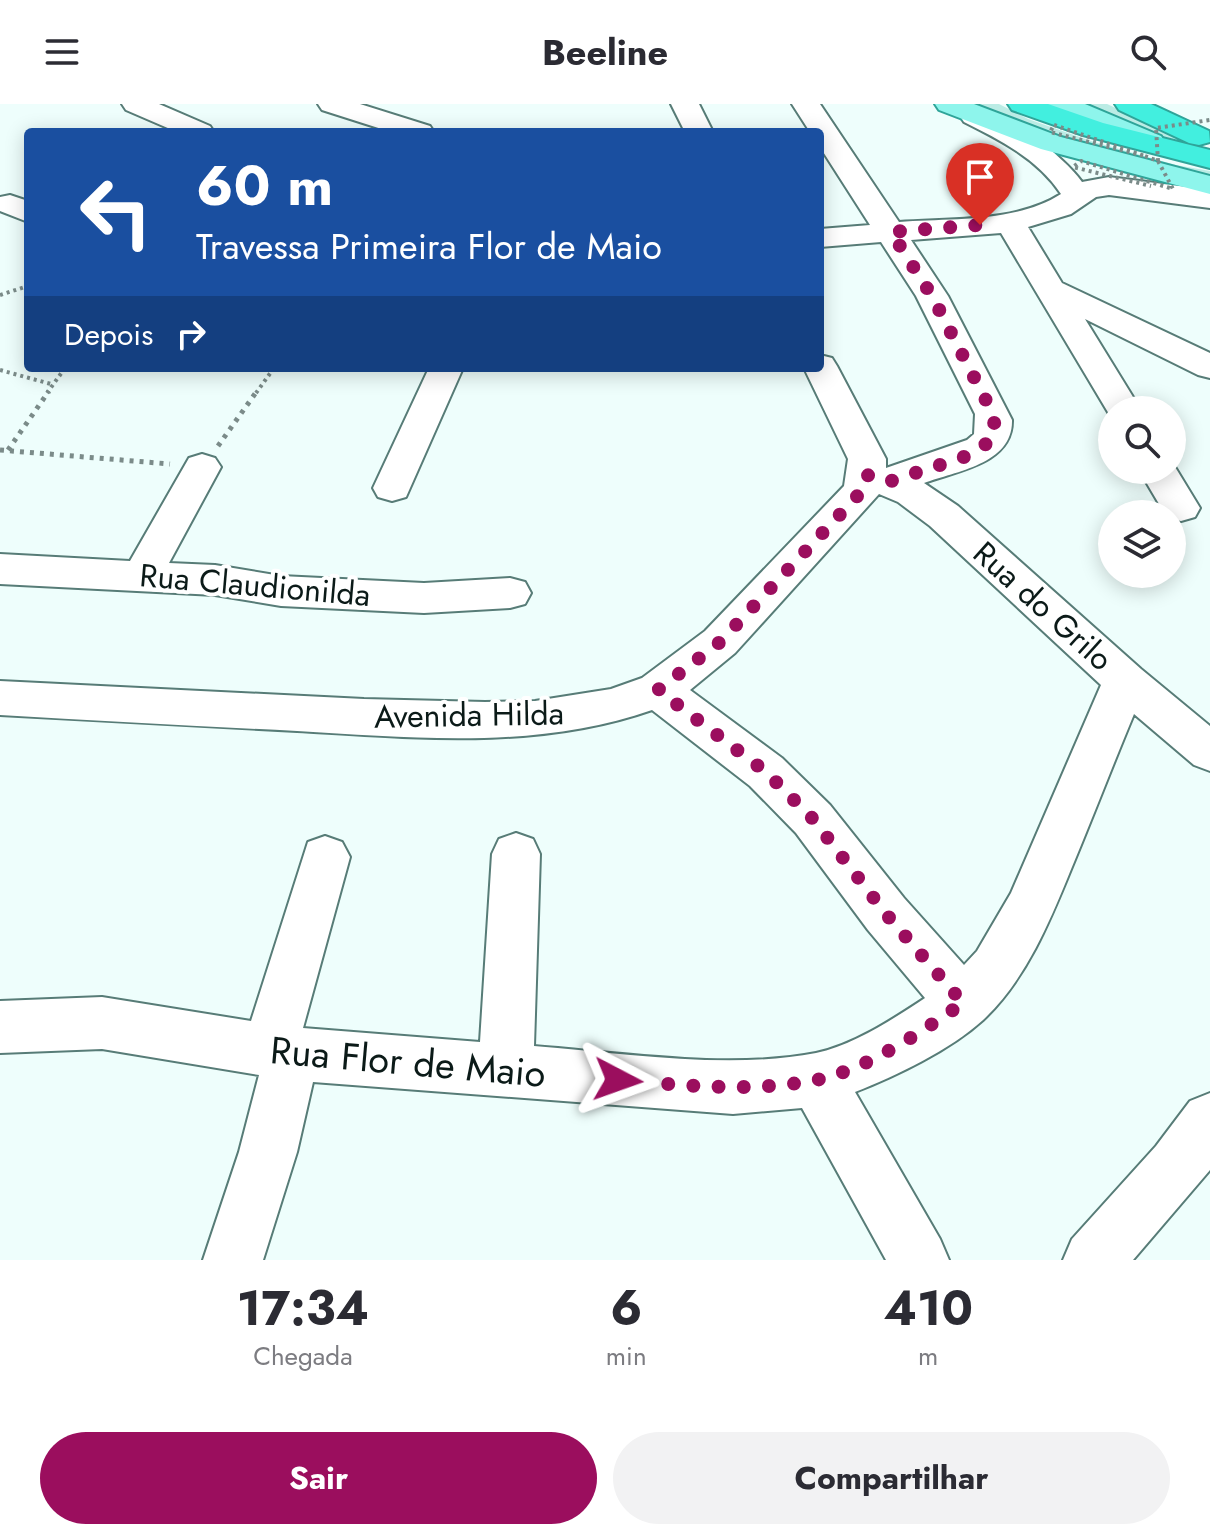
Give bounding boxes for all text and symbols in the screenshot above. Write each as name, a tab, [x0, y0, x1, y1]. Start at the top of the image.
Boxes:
text: Beeline	[542, 26, 668, 78]
icon: menu	[40, 30, 84, 74]
icon: search	[1126, 30, 1170, 74]
pin	[946, 143, 1014, 225]
text: 60 m	[196, 145, 333, 226]
icon: arrive	[958, 155, 1002, 199]
icon: left	[64, 160, 168, 264]
text: Travessa Primeira Flor de Maio	[196, 220, 662, 272]
icon: right	[169, 312, 213, 356]
text: Depois	[64, 313, 153, 356]
map controls	[1098, 396, 1186, 588]
button: search	[1098, 396, 1186, 484]
button: layers	[1098, 500, 1186, 588]
street label: Rua do Grilo	[963, 531, 1123, 681]
street label: Rua Claudionilda	[138, 552, 372, 618]
street label: Avenida Hilda	[374, 690, 564, 740]
street label: Rua Flor de Maio	[268, 1022, 548, 1101]
position arrow	[576, 1038, 660, 1122]
text: 17:34	[237, 1274, 369, 1343]
text: 6	[610, 1274, 642, 1343]
text: 410	[883, 1274, 973, 1343]
text: Chegada	[253, 1337, 353, 1375]
text: min	[606, 1337, 647, 1375]
text: m	[918, 1337, 938, 1375]
button: Sair	[40, 1432, 597, 1524]
button: Compartilhar	[613, 1432, 1170, 1524]

